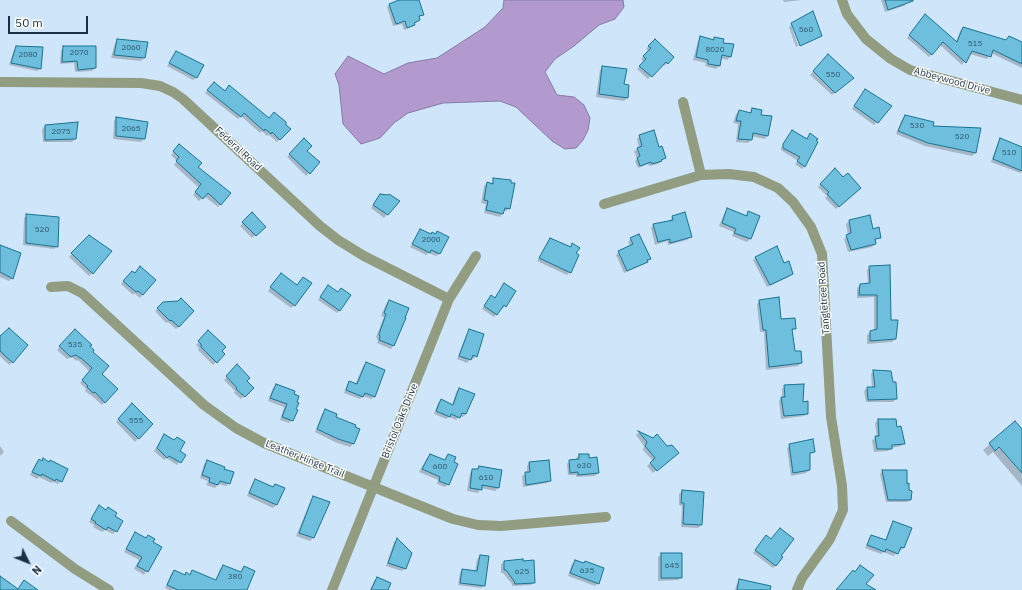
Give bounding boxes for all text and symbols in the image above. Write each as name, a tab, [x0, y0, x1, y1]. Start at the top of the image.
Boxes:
scale bar	[10, 8, 90, 34]
text: 50 m	[15, 15, 43, 30]
house number: 560	[799, 25, 813, 35]
house number: 515	[968, 39, 982, 49]
house number: 2060	[121, 43, 141, 53]
house number: 8020	[705, 45, 725, 55]
house number: 2070	[69, 48, 89, 58]
house number: 2080	[18, 50, 38, 60]
street label: Abbeywood Drive	[912, 65, 992, 97]
house number: 550	[826, 70, 840, 80]
house number: 530	[910, 121, 924, 131]
house number: 2065	[121, 124, 141, 134]
street label: Federal Road	[212, 124, 264, 174]
house number: 2075	[51, 127, 71, 137]
house number: 520	[955, 132, 969, 142]
house number: 510	[1002, 148, 1016, 158]
house number: 520	[35, 225, 49, 235]
house number: 2000	[421, 235, 441, 245]
street label: Tangletree Road	[815, 261, 833, 335]
house number: 535	[68, 340, 82, 350]
street label: Bristol Oaks Drive	[380, 382, 420, 460]
house number: 555	[129, 416, 143, 426]
street label: Leather Hinge Trail	[264, 438, 346, 480]
house number: 630	[577, 461, 591, 471]
house number: 600	[433, 462, 447, 472]
house number: 610	[479, 473, 493, 483]
north arrow	[8, 542, 48, 582]
house number: 645	[665, 561, 679, 571]
text: N	[29, 562, 45, 578]
house number: 635	[580, 566, 594, 576]
house number: 625	[515, 567, 529, 577]
house number: 380	[228, 572, 242, 582]

